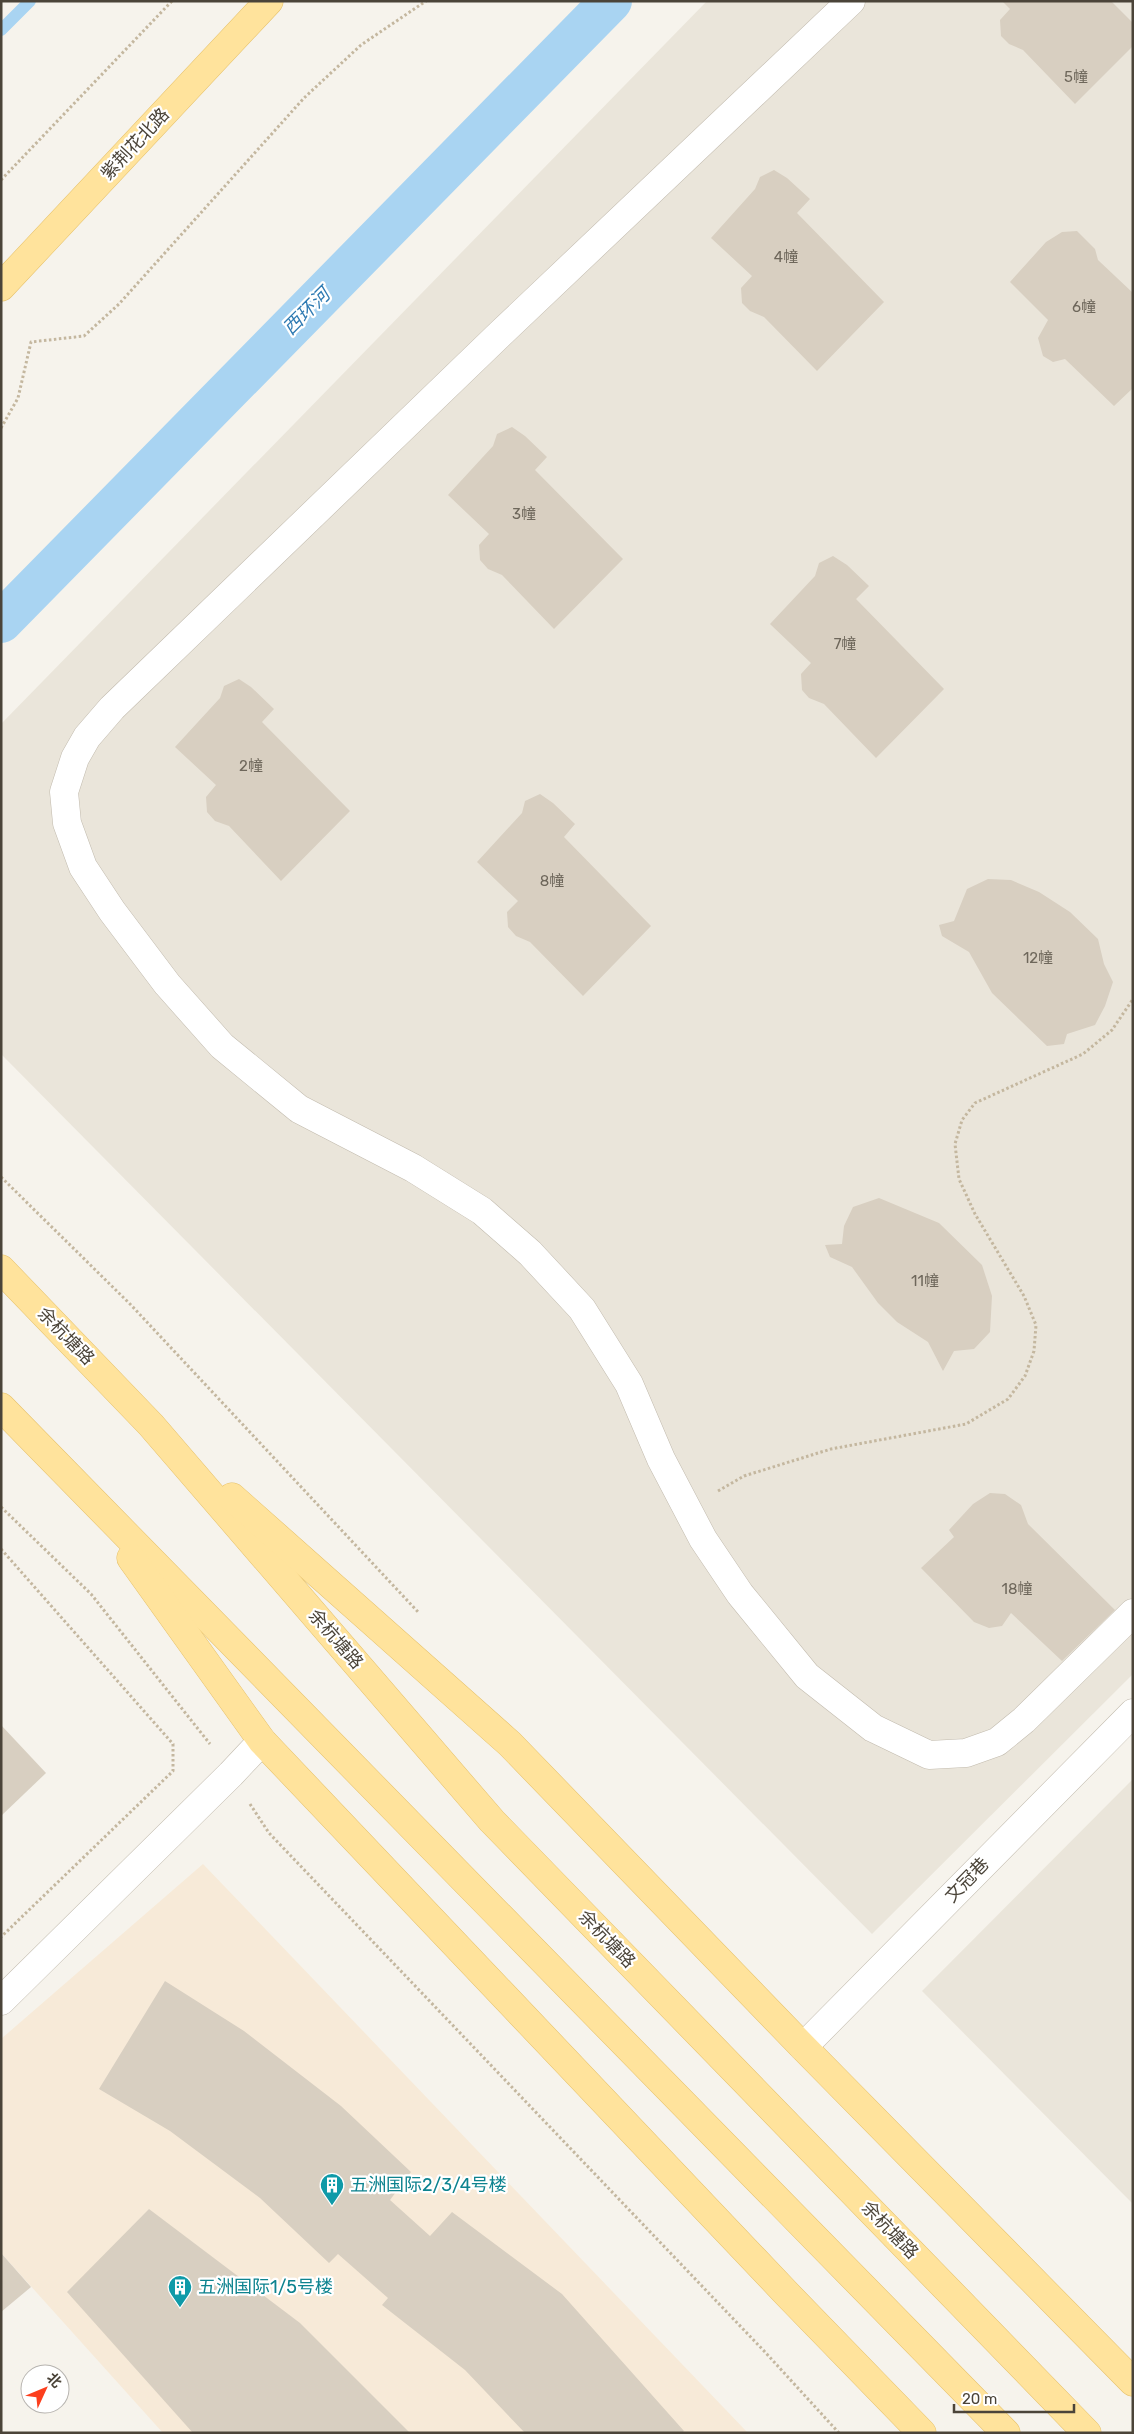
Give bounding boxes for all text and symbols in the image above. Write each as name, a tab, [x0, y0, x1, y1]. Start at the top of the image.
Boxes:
house number: 5幢	[1064, 68, 1088, 86]
street label: 紫荆花北路	[96, 104, 174, 184]
house number: 4幢	[774, 248, 798, 266]
water label: 西环河	[278, 280, 337, 340]
house number: 6幢	[1072, 298, 1096, 316]
house number: 3幢	[512, 505, 536, 523]
house number: 7幢	[834, 635, 856, 653]
house number: 2幢	[239, 757, 263, 775]
house number: 8幢	[540, 872, 564, 890]
house number: 12幢	[1023, 949, 1053, 967]
house number: 11幢	[911, 1272, 939, 1290]
street label: 余杭塘路	[33, 1302, 99, 1370]
house number: 18幢	[1002, 1580, 1032, 1598]
street label: 余杭塘路	[304, 1605, 368, 1673]
street label: 文冠巷	[940, 1853, 994, 1907]
street label: 余杭塘路	[574, 1905, 640, 1973]
building icon: 五洲国际2/3/4号楼	[319, 2172, 345, 2206]
place label: 五洲国际2/3/4号楼	[350, 2174, 507, 2196]
street label: 余杭塘路	[857, 2196, 923, 2264]
building icon: 五洲国际1/5号楼	[167, 2274, 193, 2308]
place label: 五洲国际1/5号楼	[198, 2276, 333, 2298]
north arrow	[20, 2364, 70, 2414]
text: 北	[43, 2369, 65, 2391]
scale bar	[954, 2382, 1074, 2414]
text: 20 m	[962, 2390, 997, 2408]

